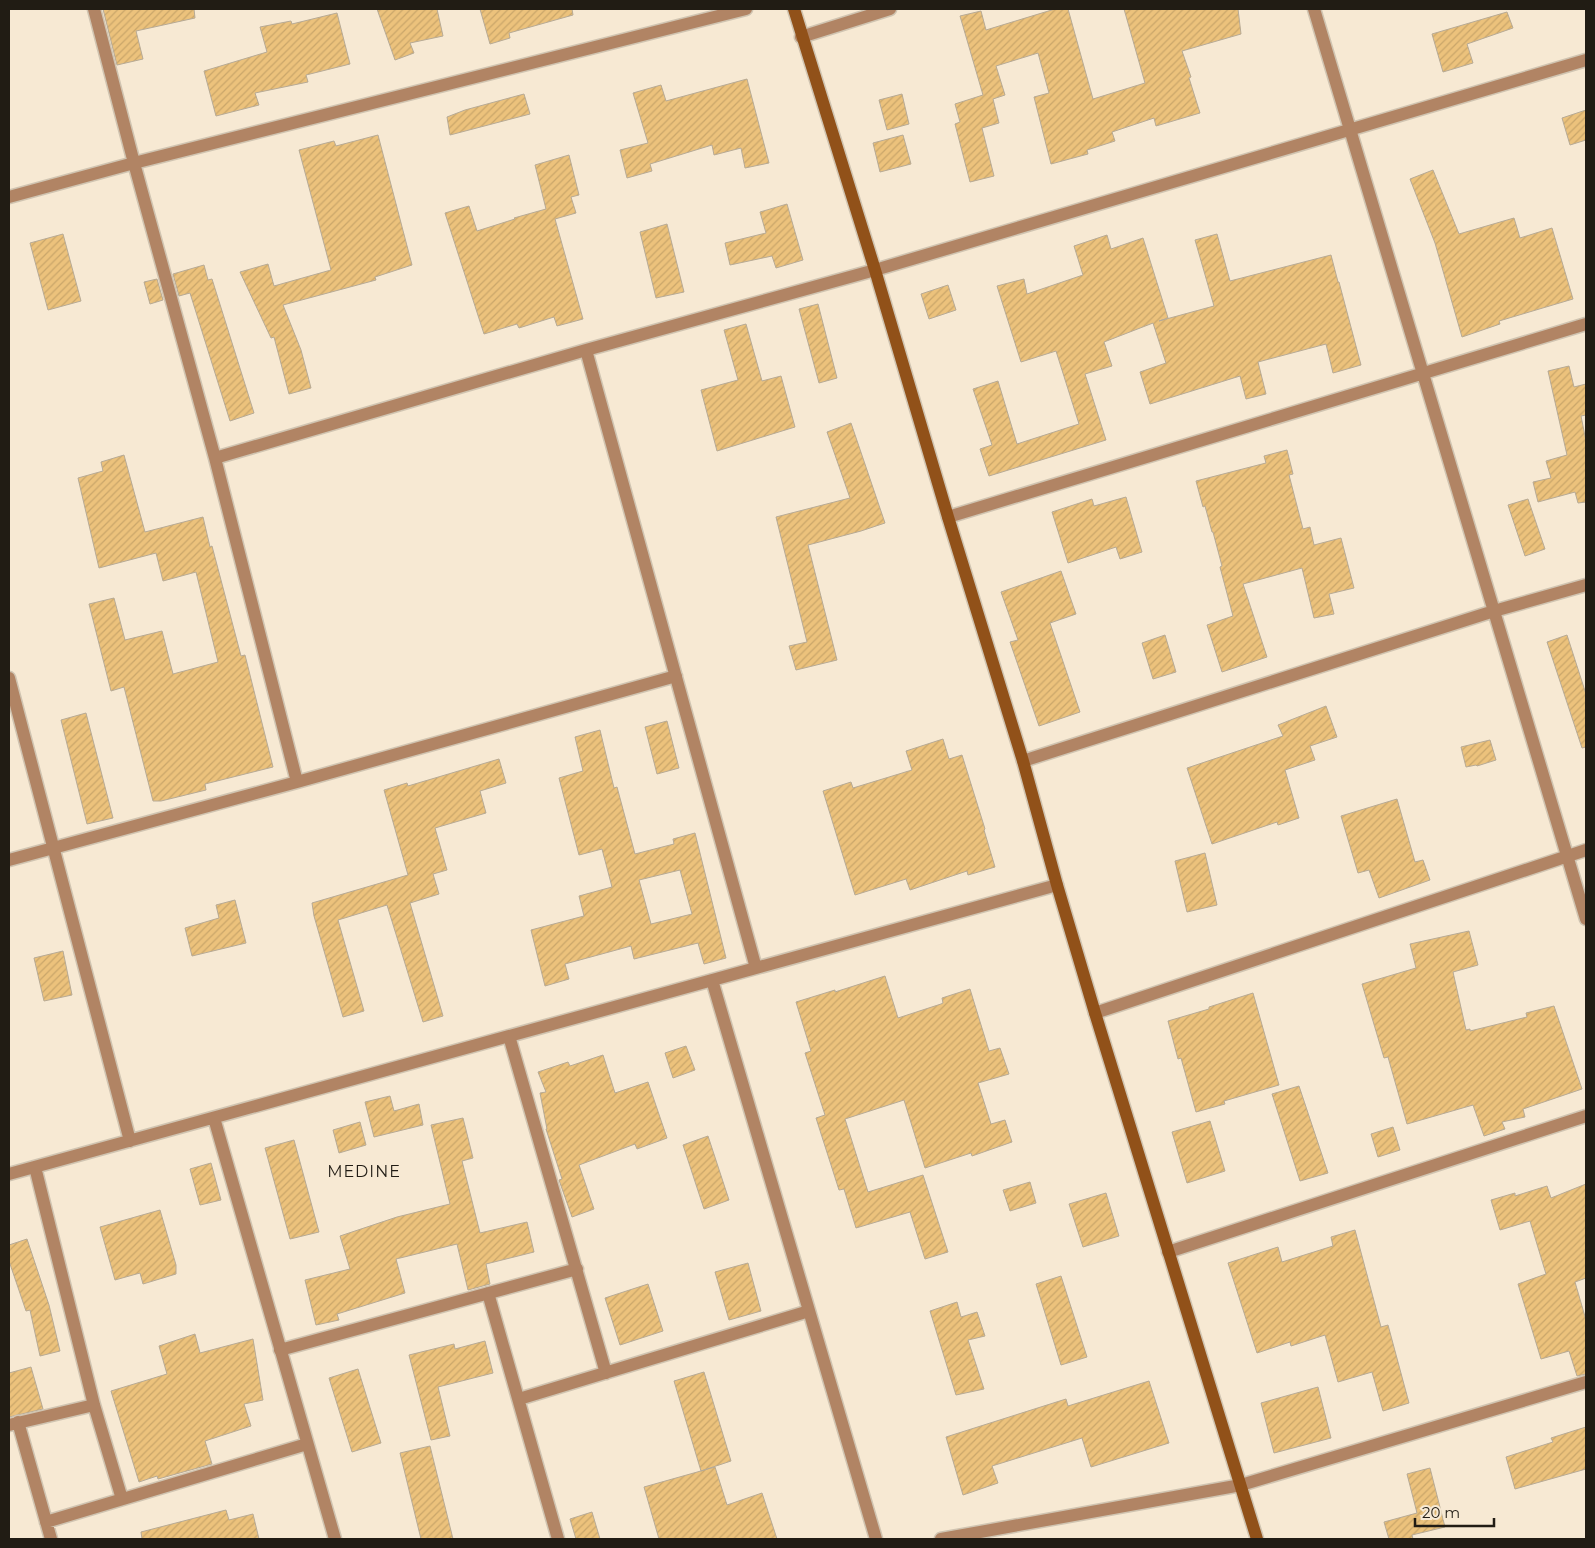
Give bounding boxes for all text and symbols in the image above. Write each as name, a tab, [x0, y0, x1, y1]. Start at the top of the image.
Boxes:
district label: MEDINE	[327, 1162, 401, 1181]
scale bar	[1415, 1496, 1494, 1528]
text: 20 m	[1422, 1503, 1460, 1522]

